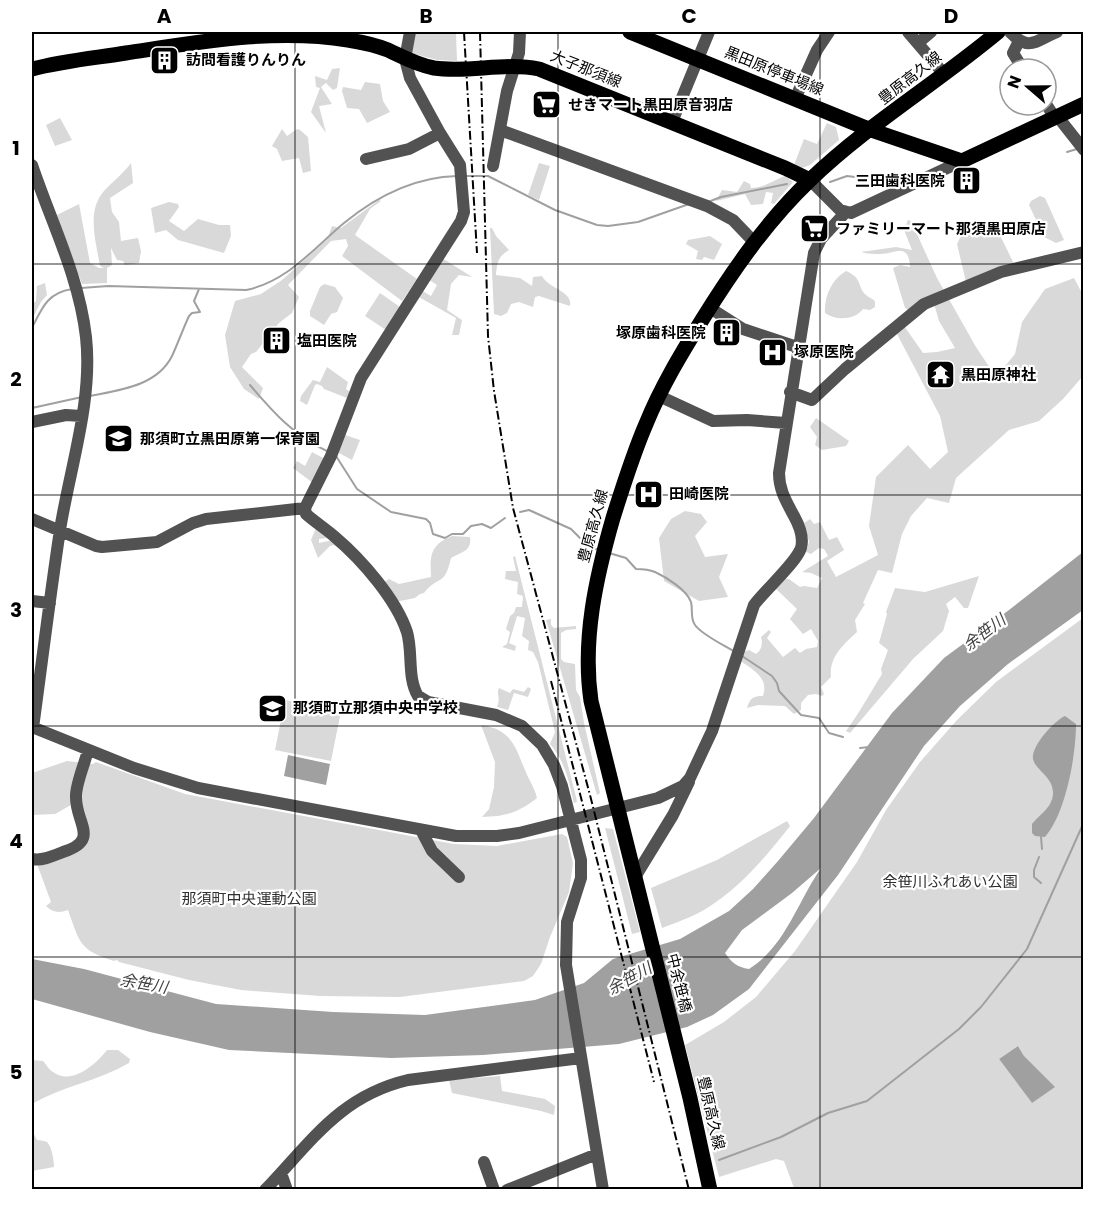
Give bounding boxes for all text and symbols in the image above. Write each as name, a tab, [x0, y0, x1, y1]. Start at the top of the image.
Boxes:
text: A	[157, 2, 172, 30]
text: B	[419, 2, 433, 30]
text: C	[681, 2, 697, 30]
text: D	[944, 2, 958, 30]
street label: 黒田原停車場線	[722, 41, 827, 100]
building icon: 訪問看護りんりん	[149, 44, 181, 76]
street label: 大子那須線	[547, 45, 625, 92]
street label: 豊原高久線	[874, 46, 946, 109]
place label: 訪問看護りんりん	[186, 49, 306, 70]
north arrow	[998, 57, 1058, 117]
text: N	[1002, 72, 1027, 92]
supermarket icon: せきマート黒田原音羽店	[531, 89, 563, 121]
place label: せきマート黒田原音羽店	[568, 94, 733, 115]
text: 1	[12, 134, 20, 162]
building icon: 三田歯科医院	[950, 165, 982, 197]
place label: 三田歯科医院	[855, 170, 945, 191]
supermarket icon: ファミリーマート那須黒田原店	[799, 213, 831, 245]
place label: ファミリーマート那須黒田原店	[836, 218, 1046, 239]
building icon: 塚原歯科医院	[711, 317, 743, 349]
place label: 塚原歯科医院	[616, 322, 706, 343]
building icon: 塩田医院	[260, 325, 292, 357]
place label: 塩田医院	[297, 330, 357, 351]
hospital icon: 塚原医院	[757, 336, 789, 368]
place label: 塚原医院	[794, 341, 854, 362]
temple icon: 黒田原神社	[924, 359, 956, 391]
place label: 黒田原神社	[961, 364, 1036, 385]
text: 2	[10, 365, 22, 393]
school or university icon: 那須町立黒田原第一保育園	[103, 423, 135, 455]
place label: 那須町立黒田原第一保育園	[140, 428, 320, 449]
hospital icon: 田崎医院	[632, 478, 664, 510]
place label: 田崎医院	[669, 483, 729, 504]
street label: 豊原高久線	[573, 487, 612, 565]
text: 3	[10, 596, 22, 624]
water label: 余笹川	[958, 608, 1012, 656]
school or university icon: 那須町立那須中央中学校	[256, 692, 288, 724]
place label: 那須町立那須中央中学校	[293, 697, 458, 718]
text: 4	[9, 827, 23, 855]
park label: 余笹川ふれあい公園	[882, 871, 1018, 892]
park label: 那須町中央運動公園	[181, 888, 317, 909]
street label: 中余笹橋	[662, 951, 697, 1015]
water label: 余笹川	[603, 956, 658, 1000]
water label: 余笹川	[118, 968, 172, 999]
text: 5	[10, 1058, 23, 1086]
street label: 豊原高久線	[693, 1074, 730, 1152]

